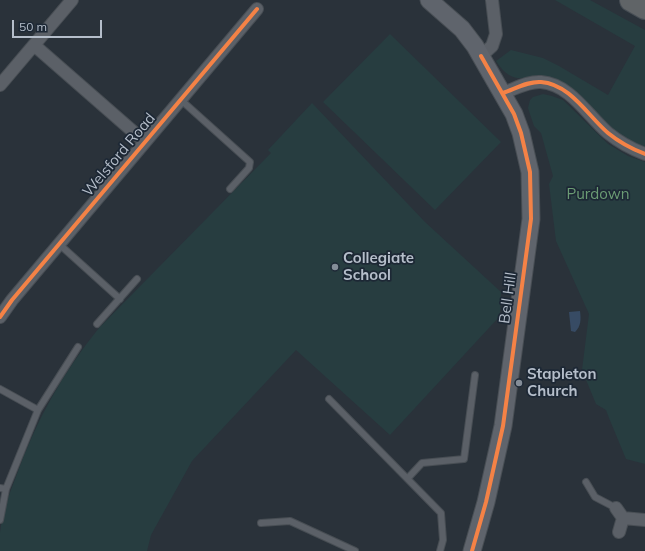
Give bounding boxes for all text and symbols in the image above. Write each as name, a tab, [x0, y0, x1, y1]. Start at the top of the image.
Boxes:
scale bar	[14, 12, 104, 38]
text: 50 m	[19, 19, 47, 34]
street label: Welsford Road	[79, 110, 159, 200]
park label: Purdown	[567, 185, 629, 203]
place label: Collegiate School	[343, 249, 414, 284]
marker: Collegiate School	[330, 262, 340, 272]
street label: Bell Hill	[495, 271, 521, 325]
place label: Stapleton Church	[527, 365, 597, 400]
marker: Stapleton Church	[514, 378, 524, 388]

